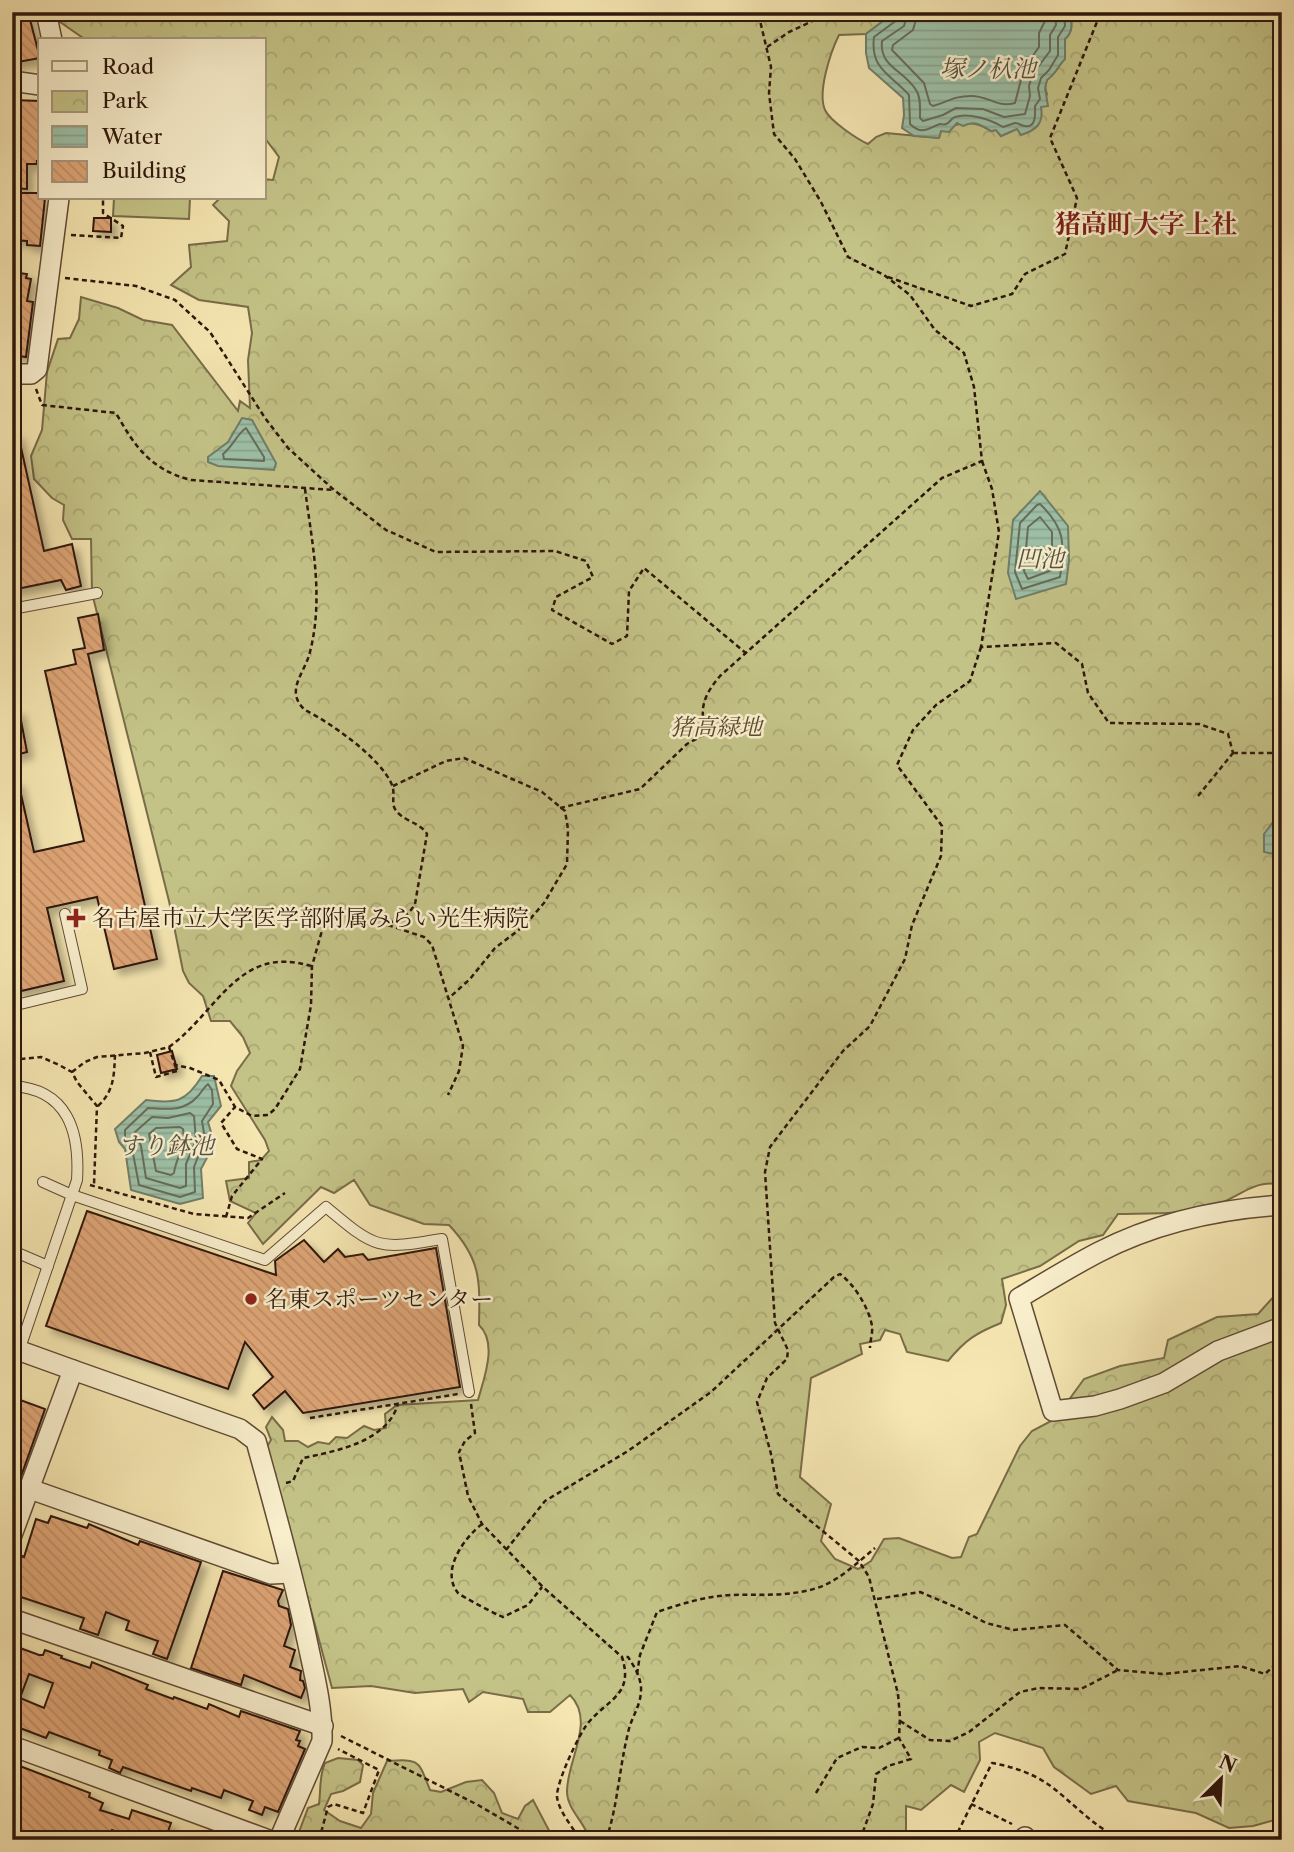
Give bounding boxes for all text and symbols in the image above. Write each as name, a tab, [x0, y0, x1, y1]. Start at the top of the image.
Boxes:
legend	[38, 38, 266, 200]
text: Road	[102, 54, 154, 79]
water label: 塚ノ杁池	[940, 54, 1039, 83]
text: Park	[102, 88, 148, 113]
text: Water	[101, 124, 162, 149]
text: Building	[102, 158, 187, 183]
district label: 猪高町大字上社	[1055, 208, 1237, 240]
water label: 凹池	[1016, 544, 1067, 573]
park label: 猪高緑地	[670, 713, 765, 741]
place label: 名古屋市立大学医学部附属みらい光生病院	[92, 904, 529, 932]
marker: 名古屋市立大学医学部附属みらい光生病院	[66, 908, 86, 928]
water label: すり鉢池	[118, 1131, 217, 1160]
place label: 名東スポーツセンター	[265, 1285, 493, 1313]
marker: 名東スポーツセンター	[243, 1291, 259, 1307]
north arrow	[1186, 1744, 1256, 1814]
text: N	[1215, 1750, 1240, 1778]

